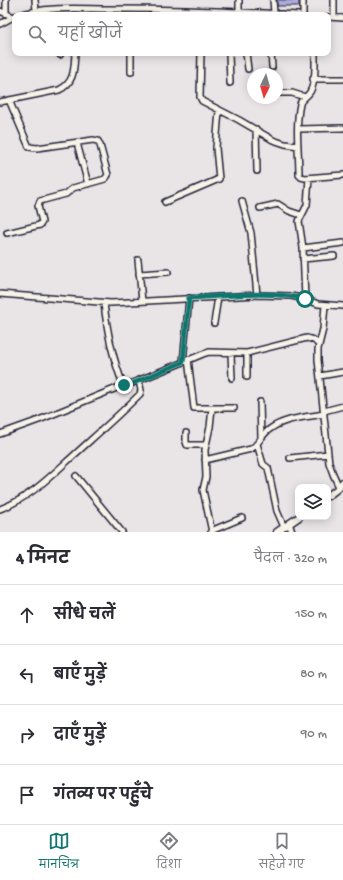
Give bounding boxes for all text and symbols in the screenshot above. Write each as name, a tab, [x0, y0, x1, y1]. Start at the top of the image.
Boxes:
search box	[12, 12, 331, 56]
icon: search	[26, 23, 48, 45]
text: यहाँ खोजें	[58, 26, 122, 44]
north arrow	[247, 68, 283, 104]
route start	[296, 290, 314, 308]
route end	[115, 376, 133, 394]
map controls	[295, 484, 331, 520]
button: layers	[295, 484, 331, 520]
text: 4 मिनट	[16, 550, 69, 570]
text: पैदल · 320 m	[254, 552, 327, 567]
icon: ahead	[16, 604, 38, 626]
text: सीधे चलें	[54, 607, 115, 625]
text: 150 m	[295, 607, 327, 622]
icon: left	[16, 664, 38, 686]
text: बाएँ मुड़ें	[54, 667, 106, 685]
text: 80 m	[300, 667, 327, 682]
icon: right	[16, 724, 38, 746]
text: दाएँ मुड़ें	[54, 727, 106, 745]
text: 90 m	[301, 727, 327, 742]
icon: arrive	[16, 784, 38, 806]
text: गंतव्य पर पहुँचे	[54, 787, 152, 805]
tab: मानचित्र	[39, 830, 79, 876]
tab: दिशा	[156, 830, 181, 876]
tab: सहेजे गए	[259, 830, 304, 876]

